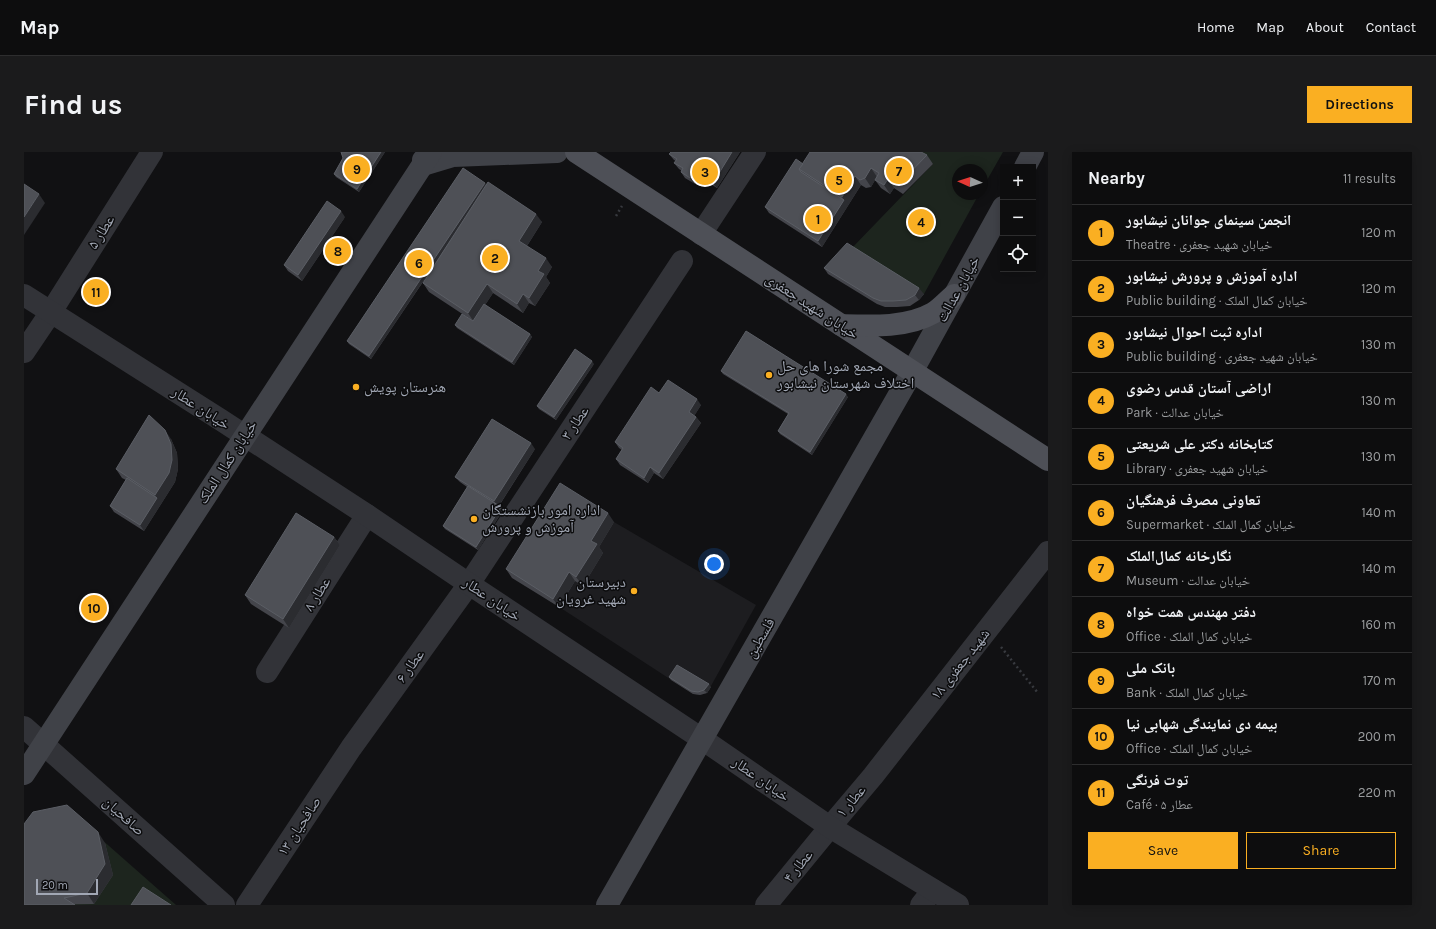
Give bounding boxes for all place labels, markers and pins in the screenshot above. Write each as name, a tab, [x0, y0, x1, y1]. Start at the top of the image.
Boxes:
pin: 9	[344, 154, 370, 184]
pin: 7	[886, 156, 912, 186]
pin: 3	[692, 157, 718, 187]
pin: 5	[826, 165, 852, 195]
pin: 1	[805, 204, 831, 234]
pin: 4	[908, 207, 934, 237]
pin: 8	[325, 236, 351, 266]
pin: 2	[482, 243, 508, 273]
pin: 6	[406, 248, 432, 278]
pin: 11	[83, 277, 109, 307]
place label: مجمع شورا های حل اختلاف شهرستان نیشابور	[776, 357, 914, 393]
marker: مجمع شورا های حل اختلاف شهرستان نیشابور	[764, 370, 774, 380]
place label: هنرستان پویش	[364, 378, 446, 397]
marker: هنرستان پویش	[351, 382, 361, 392]
place label: اداره امور بازنشستگان آموزش و پرورش	[482, 501, 600, 537]
marker: اداره امور بازنشستگان آموزش و پرورش	[469, 514, 479, 524]
place label: دبیرستان شهید غرویان	[556, 573, 626, 609]
marker: دبیرستان شهید غرویان	[629, 586, 639, 596]
pin: 10	[81, 593, 107, 623]

